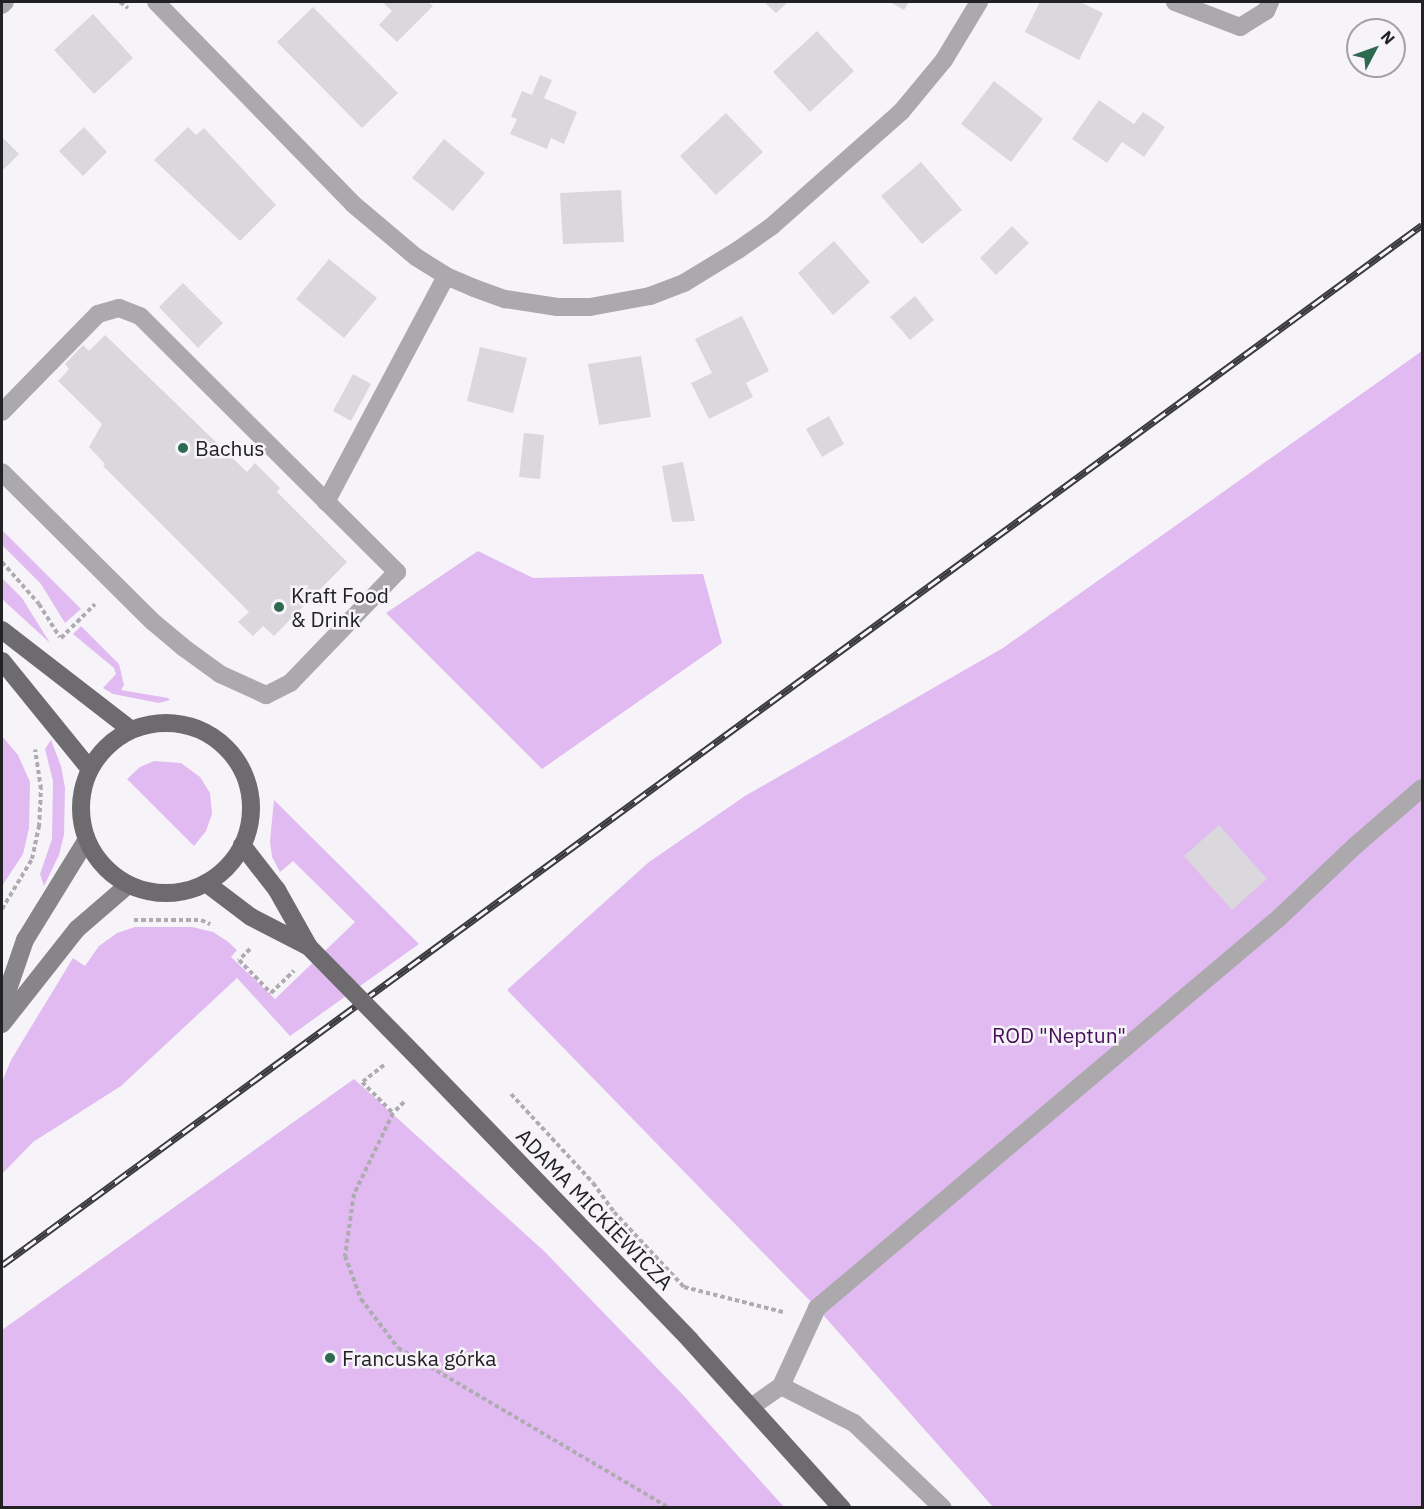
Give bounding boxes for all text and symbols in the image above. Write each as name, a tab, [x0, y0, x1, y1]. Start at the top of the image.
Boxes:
north arrow	[1346, 18, 1406, 78]
text: N	[1377, 27, 1399, 48]
place label: Bachus	[195, 435, 265, 461]
marker: Bachus	[176, 441, 190, 455]
place label: Kraft Food & Drink	[291, 582, 389, 632]
marker: Kraft Food & Drink	[272, 600, 286, 614]
park label: ROD "Neptun"	[992, 1022, 1126, 1048]
street label: ADAMA MICKIEWICZA	[511, 1123, 679, 1295]
place label: Francuska górka	[342, 1345, 497, 1371]
marker: Francuska górka	[323, 1351, 337, 1365]

